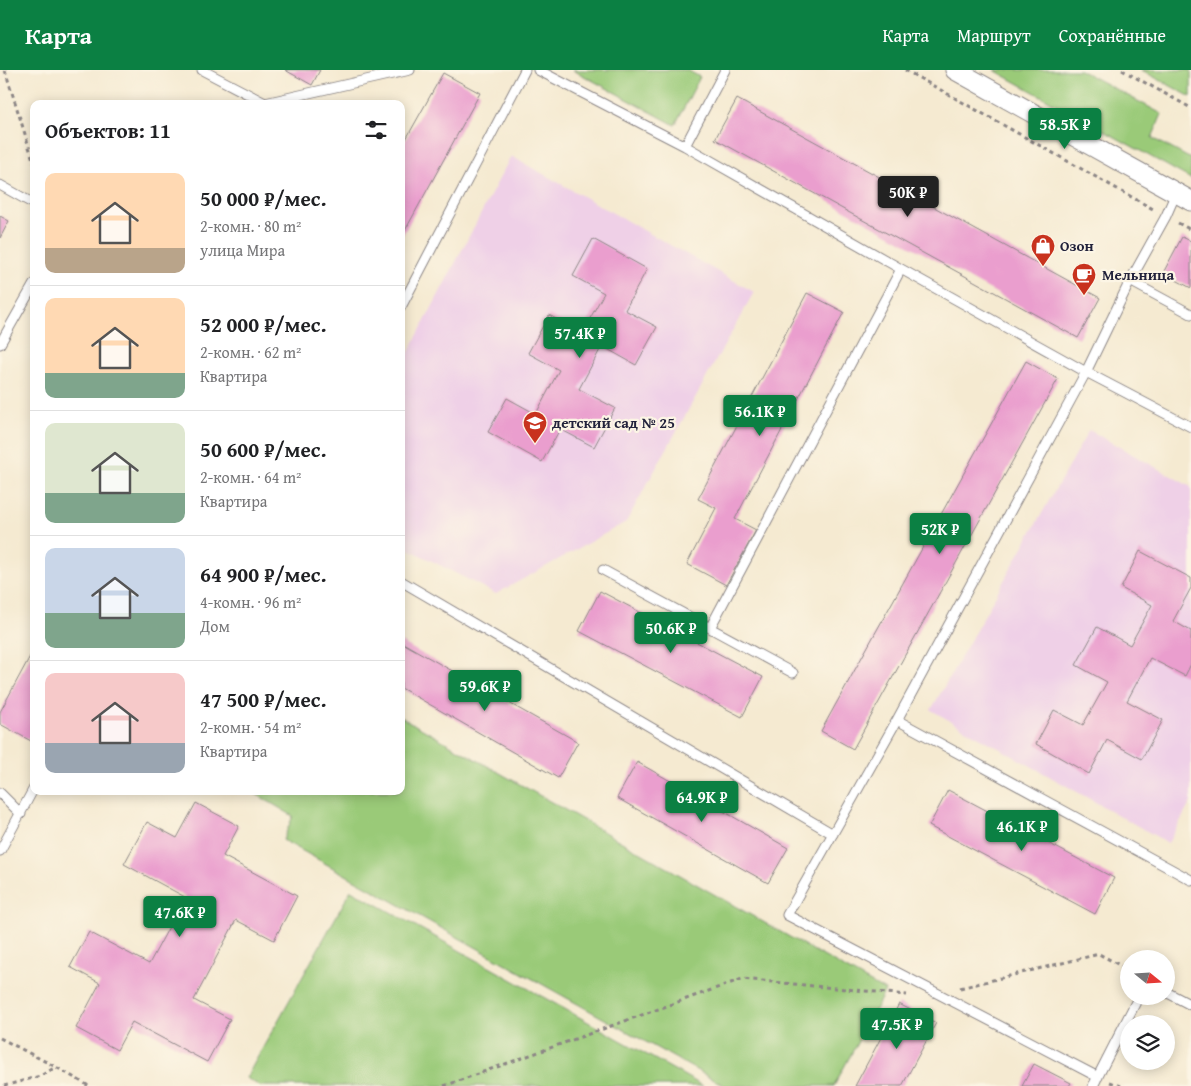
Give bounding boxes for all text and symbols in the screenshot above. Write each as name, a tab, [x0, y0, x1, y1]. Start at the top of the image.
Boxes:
text: Карта	[25, 18, 92, 53]
text: Карта	[883, 22, 929, 49]
text: Маршрут	[957, 22, 1031, 49]
text: Сохранённые	[1059, 22, 1166, 49]
pin: 58.5K ₽	[1019, 108, 1111, 150]
text: 58.5K ₽	[1039, 112, 1091, 136]
text: Объектов: 11	[45, 115, 171, 146]
icon: filters	[362, 116, 390, 144]
pin: 50K ₽	[873, 176, 943, 218]
text: 50K ₽	[889, 180, 927, 204]
text: 50 000 ₽/мес.	[200, 183, 326, 214]
icon: home	[85, 193, 145, 253]
text: 2-комн. · 80 m²	[200, 214, 301, 238]
shop icon: Озон	[1030, 233, 1056, 267]
place label: Озон	[1060, 235, 1094, 256]
text: улица Мира	[200, 238, 285, 262]
cafe icon: Мельница	[1071, 262, 1097, 296]
place label: Мельница	[1102, 264, 1175, 285]
text: 52 000 ₽/мес.	[200, 309, 326, 340]
pin: 57.4K ₽	[534, 316, 626, 359]
icon: home	[85, 318, 145, 378]
text: 57.4K ₽	[554, 321, 606, 345]
text: 2-комн. · 62 m²	[200, 340, 301, 364]
text: Квартира	[200, 364, 267, 388]
pin: 56.1K ₽	[714, 394, 806, 437]
text: 56.1K ₽	[734, 399, 786, 423]
school or university icon: детский сад № 25	[522, 410, 548, 444]
place label: детский сад № 25	[552, 412, 675, 433]
text: 50 600 ₽/мес.	[200, 434, 326, 465]
icon: home	[85, 443, 145, 503]
text: 2-комн. · 64 m²	[200, 465, 301, 489]
text: Квартира	[200, 489, 267, 513]
pin: 52K ₽	[905, 512, 975, 555]
text: 52K ₽	[921, 517, 959, 541]
text: 64 900 ₽/мес.	[200, 559, 326, 590]
icon: home	[85, 568, 145, 628]
text: 4-комн. · 96 m²	[200, 590, 301, 614]
pin: 50.6K ₽	[625, 612, 717, 654]
text: Дом	[200, 614, 230, 638]
text: 50.6K ₽	[645, 616, 697, 640]
pin: 59.6K ₽	[439, 670, 531, 712]
text: 59.6K ₽	[459, 674, 511, 698]
text: 47 500 ₽/мес.	[200, 684, 326, 715]
icon: home	[85, 693, 145, 753]
text: 2-комн. · 54 m²	[200, 715, 301, 739]
text: Квартира	[200, 739, 267, 763]
pin: 64.9K ₽	[656, 780, 748, 823]
text: 64.9K ₽	[676, 785, 728, 809]
pin: 46.1K ₽	[976, 810, 1068, 852]
text: 46.1K ₽	[996, 814, 1048, 838]
pin: 47.6K ₽	[134, 896, 226, 938]
text: 47.6K ₽	[154, 900, 206, 924]
north arrow	[1120, 950, 1175, 1005]
map controls	[1120, 950, 1175, 1070]
pin: 47.5K ₽	[851, 1008, 943, 1050]
text: 47.5K ₽	[871, 1012, 923, 1036]
button: layers	[1120, 1015, 1175, 1070]

